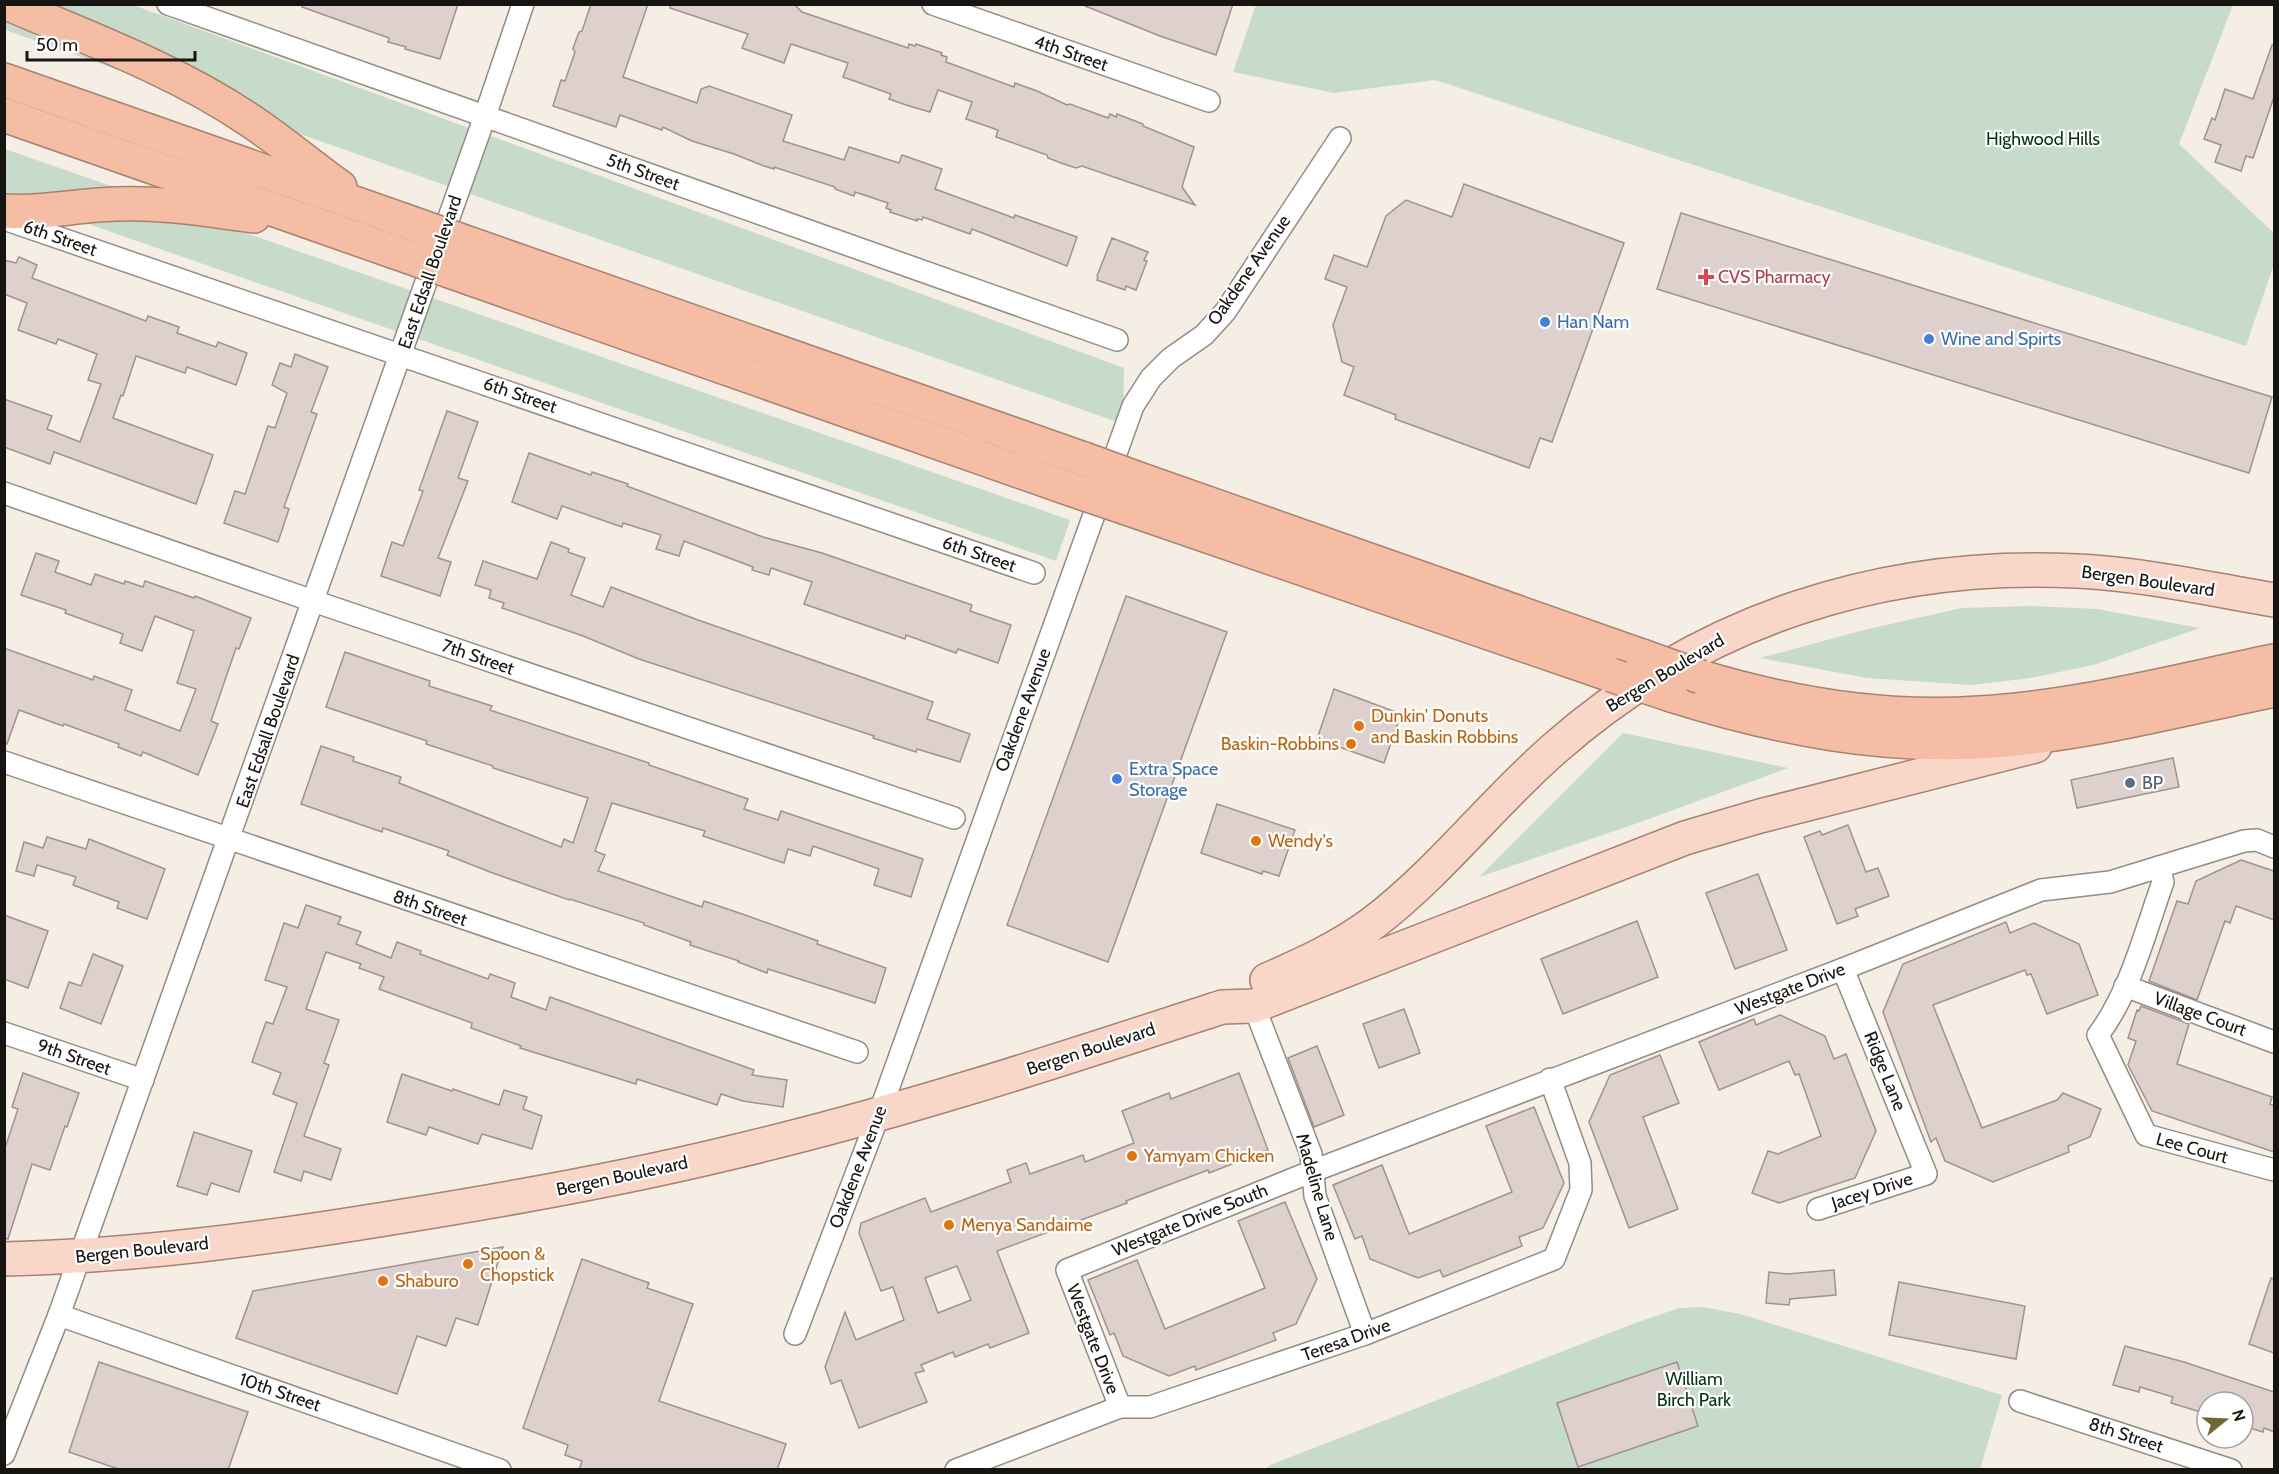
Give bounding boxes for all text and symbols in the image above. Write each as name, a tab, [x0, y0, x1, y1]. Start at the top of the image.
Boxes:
scale bar	[27, 24, 195, 62]
street label: 4th Street	[1031, 30, 1111, 76]
text: 50 m	[36, 34, 78, 56]
park label: Highwood Hills	[1986, 128, 2100, 150]
street label: 5th Street	[604, 149, 682, 195]
street label: East Edsall Boulevard	[393, 192, 467, 352]
street label: Oakdene Avenue	[1203, 211, 1295, 329]
street label: 6th Street	[20, 215, 100, 261]
place label: CVS Pharmacy	[1718, 266, 1831, 288]
marker: CVS Pharmacy	[1699, 270, 1713, 284]
place label: Han Nam	[1557, 311, 1629, 333]
marker: Han Nam	[1538, 315, 1552, 329]
place label: Wine and Spirts	[1941, 328, 2061, 350]
marker: Wine and Spirts	[1922, 332, 1936, 346]
street label: 6th Street	[480, 372, 560, 418]
street label: 6th Street	[939, 531, 1019, 577]
street label: Bergen Boulevard	[2080, 561, 2216, 601]
street label: Bergen Boulevard	[1602, 629, 1728, 717]
street label: 7th Street	[439, 634, 517, 680]
street label: Oakdene Avenue	[990, 645, 1056, 775]
street label: East Edsall Boulevard	[231, 651, 305, 811]
place label: Dunkin' Donuts and Baskin Robbins	[1371, 705, 1518, 748]
marker: Dunkin' Donuts and Baskin Robbins	[1352, 719, 1366, 733]
place label: Baskin-Robbins	[1221, 733, 1339, 755]
marker: Baskin-Robbins	[1344, 737, 1358, 751]
place label: Extra Space Storage	[1129, 758, 1218, 801]
marker: Extra Space Storage	[1110, 772, 1124, 786]
place label: BP	[2142, 772, 2163, 794]
marker: BP	[2123, 776, 2137, 790]
place label: Wendy's	[1268, 830, 1333, 852]
marker: Wendy's	[1249, 834, 1263, 848]
street label: 8th Street	[390, 885, 470, 931]
street label: Westgate Drive	[1732, 958, 1848, 1020]
street label: Village Court	[2151, 987, 2249, 1041]
street label: Bergen Boulevard	[1024, 1018, 1158, 1080]
street label: Ridge Lane	[1859, 1028, 1911, 1114]
street label: 9th Street	[34, 1034, 114, 1080]
street label: Oakdene Avenue	[825, 1103, 891, 1231]
street label: Lee Court	[2154, 1128, 2230, 1168]
street label: Madeline Lane	[1291, 1131, 1343, 1243]
place label: Yamyam Chicken	[1143, 1145, 1274, 1167]
marker: Yamyam Chicken	[1125, 1149, 1139, 1163]
street label: Bergen Boulevard	[554, 1151, 690, 1201]
street label: Jacey Drive	[1828, 1168, 1915, 1215]
street label: Westgate Drive South	[1109, 1179, 1271, 1261]
place label: Menya Sandaime	[961, 1214, 1093, 1236]
marker: Menya Sandaime	[942, 1218, 956, 1232]
street label: Bergen Boulevard	[74, 1232, 210, 1268]
place label: Spoon & Chopstick	[480, 1243, 555, 1286]
marker: Spoon & Chopstick	[461, 1257, 475, 1271]
place label: Shaburo	[395, 1270, 459, 1292]
marker: Shaburo	[376, 1274, 390, 1288]
street label: Westgate Drive	[1062, 1281, 1124, 1397]
street label: Teresa Drive	[1299, 1314, 1393, 1366]
street label: 10th Street	[236, 1368, 324, 1416]
park label: William Birch Park	[1657, 1368, 1732, 1411]
north arrow	[2195, 1390, 2255, 1450]
text: N	[2228, 1407, 2250, 1424]
street label: 8th Street	[2086, 1413, 2166, 1457]

